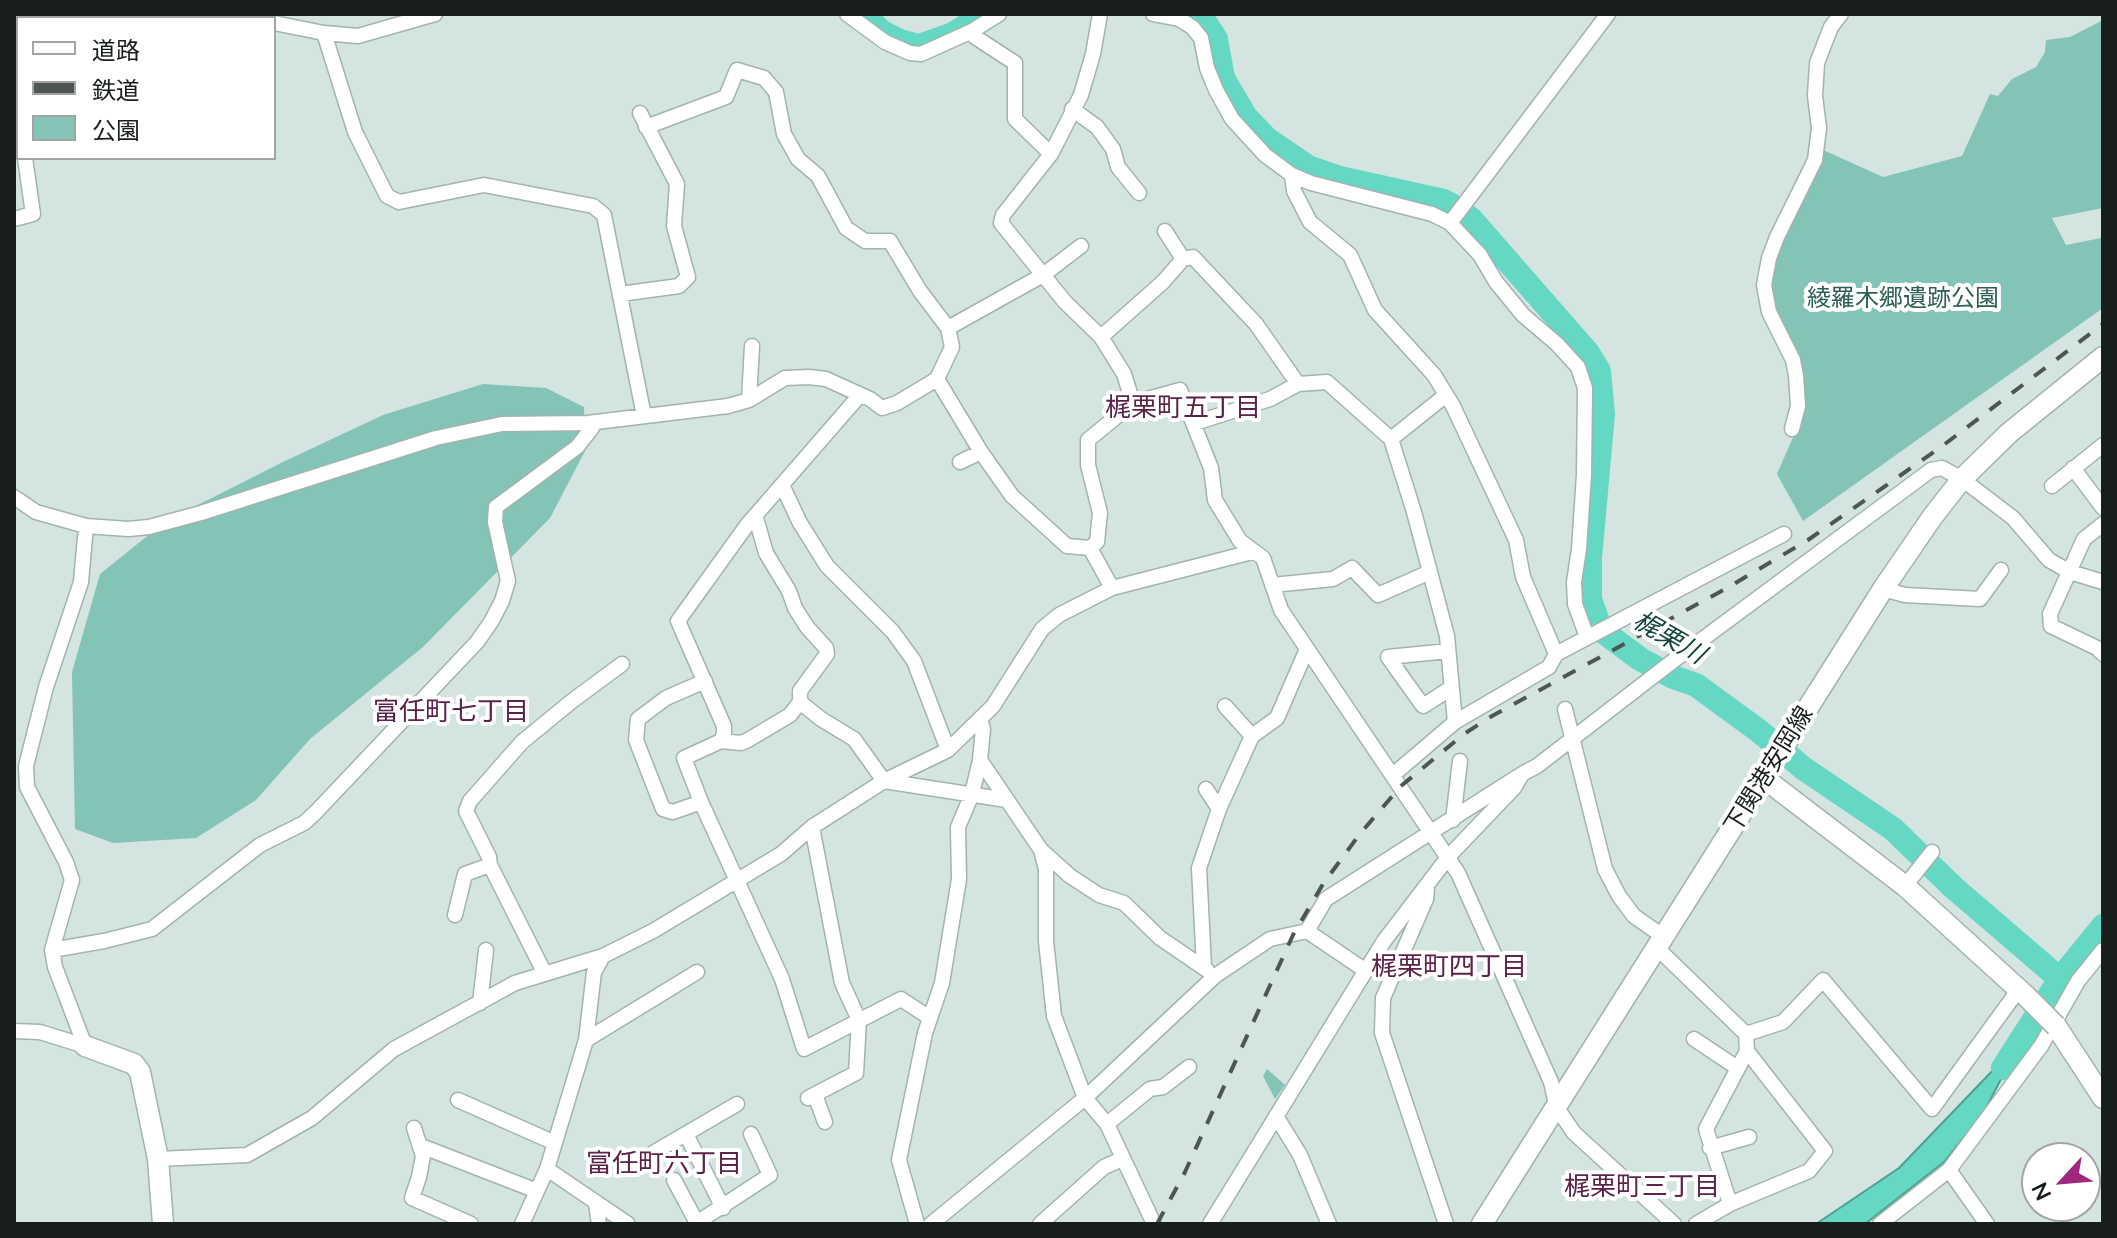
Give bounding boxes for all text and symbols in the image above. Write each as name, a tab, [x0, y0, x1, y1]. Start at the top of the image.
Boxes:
legend	[16, 16, 276, 160]
text: 道路	[92, 35, 140, 65]
text: 鉄道	[92, 75, 140, 105]
text: 公園	[92, 115, 140, 145]
park label: 綾羅木郷遺跡公園	[1807, 285, 1999, 313]
district label: 梶栗町五丁目	[1105, 392, 1261, 424]
water label: 梶栗川	[1627, 605, 1711, 671]
district label: 富任町七丁目	[373, 696, 529, 728]
street label: 下関港安岡線	[1719, 701, 1819, 839]
district label: 梶栗町四丁目	[1371, 951, 1527, 983]
north arrow	[2021, 1142, 2101, 1222]
district label: 富任町六丁目	[586, 1148, 742, 1180]
district label: 梶栗町三丁目	[1564, 1171, 1720, 1203]
text: N	[2025, 1178, 2057, 1205]

